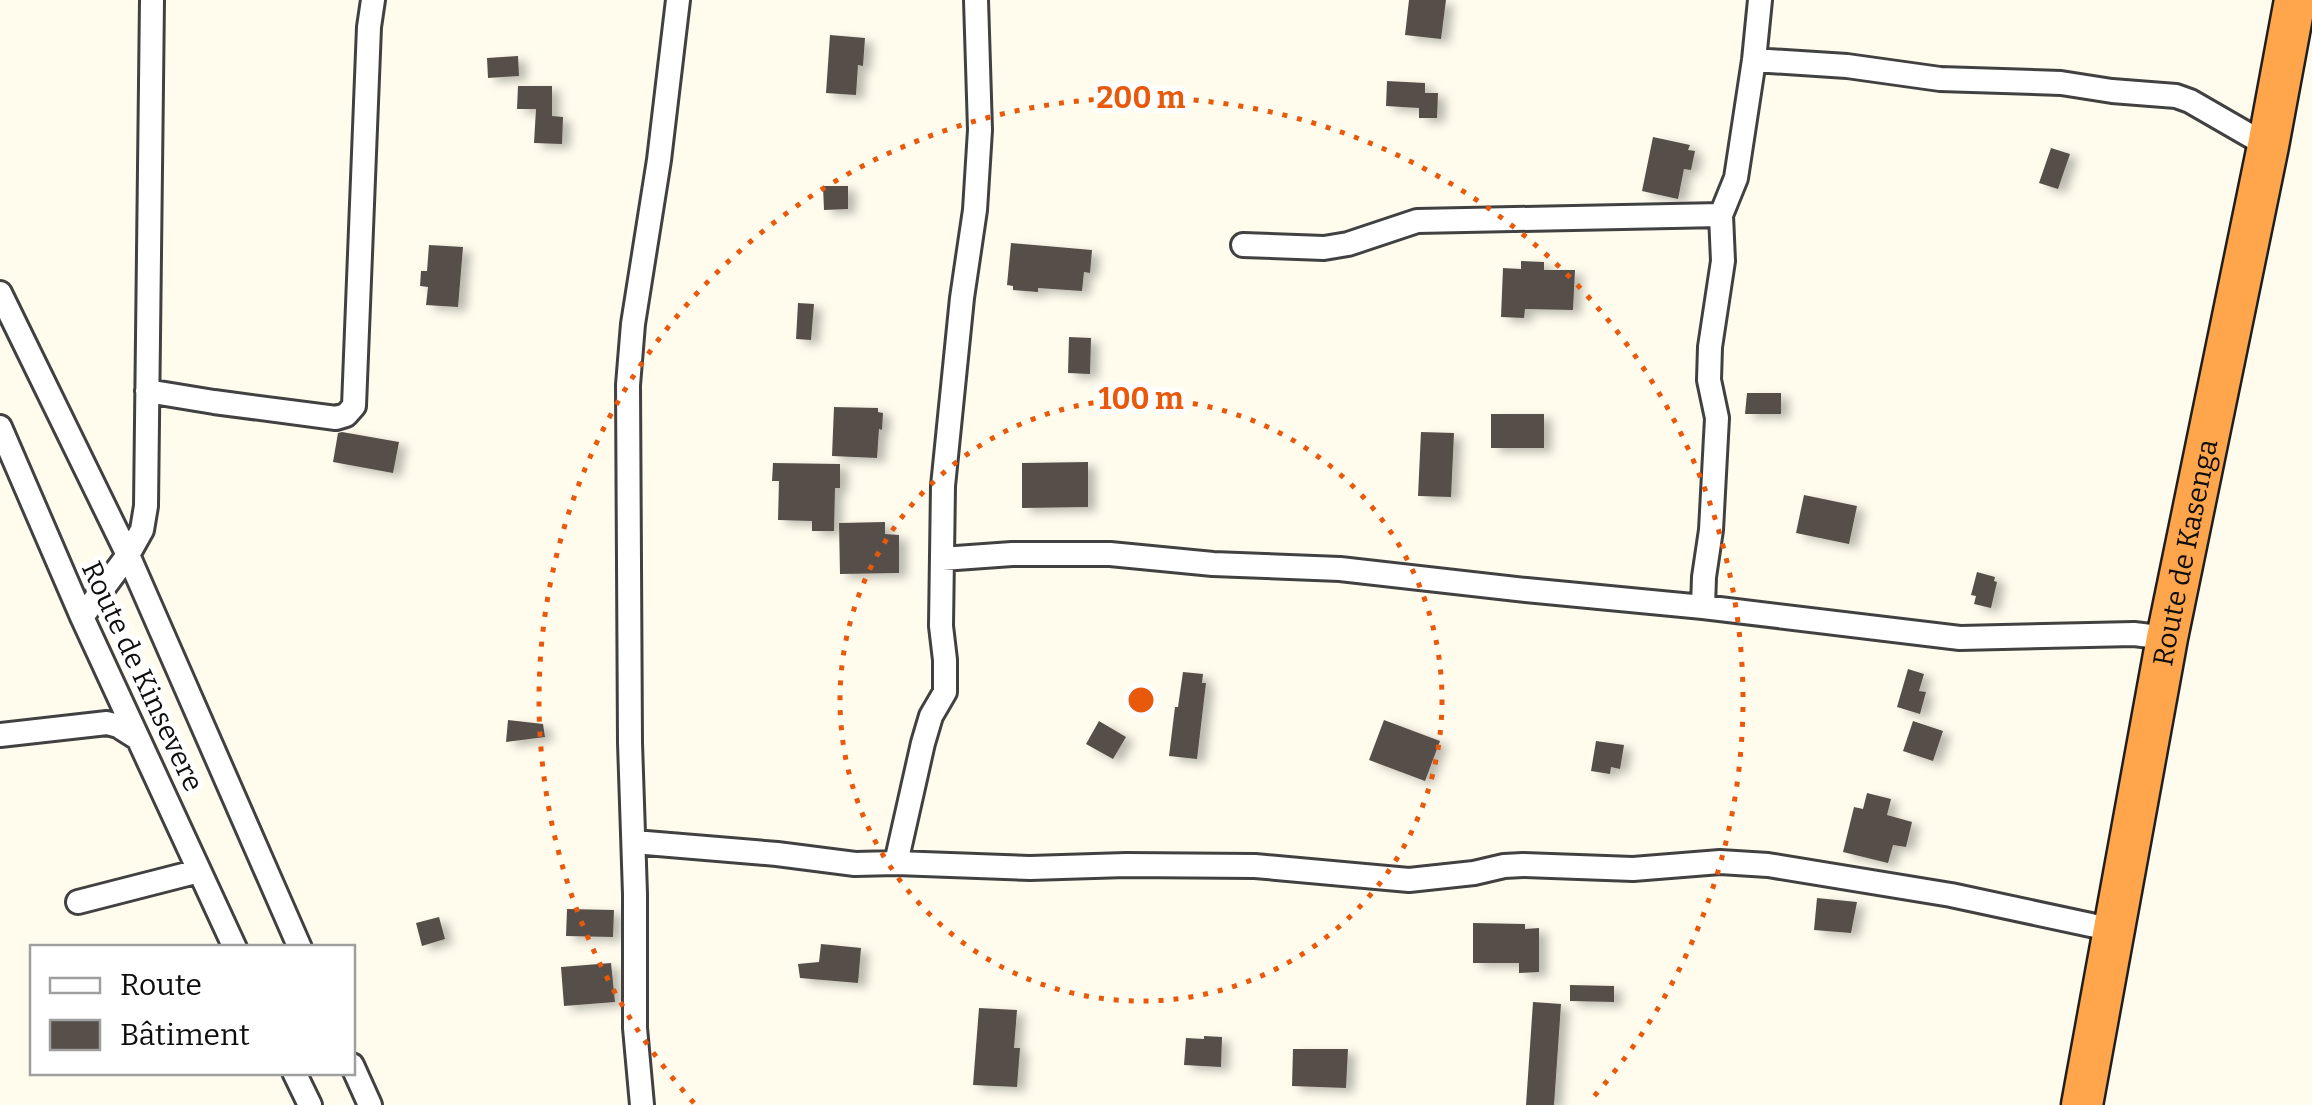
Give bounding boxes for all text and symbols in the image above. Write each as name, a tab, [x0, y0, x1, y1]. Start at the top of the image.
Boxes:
text: 200 m	[1096, 80, 1186, 116]
text: 100 m	[1098, 381, 1184, 417]
street label: Route de Kasenga	[2146, 436, 2224, 669]
street label: Route de Kinsevere	[75, 556, 210, 796]
centre of rings	[1123, 682, 1159, 718]
legend	[30, 945, 355, 1075]
text: Route	[120, 967, 202, 1003]
text: Bâtiment	[120, 1017, 250, 1053]

